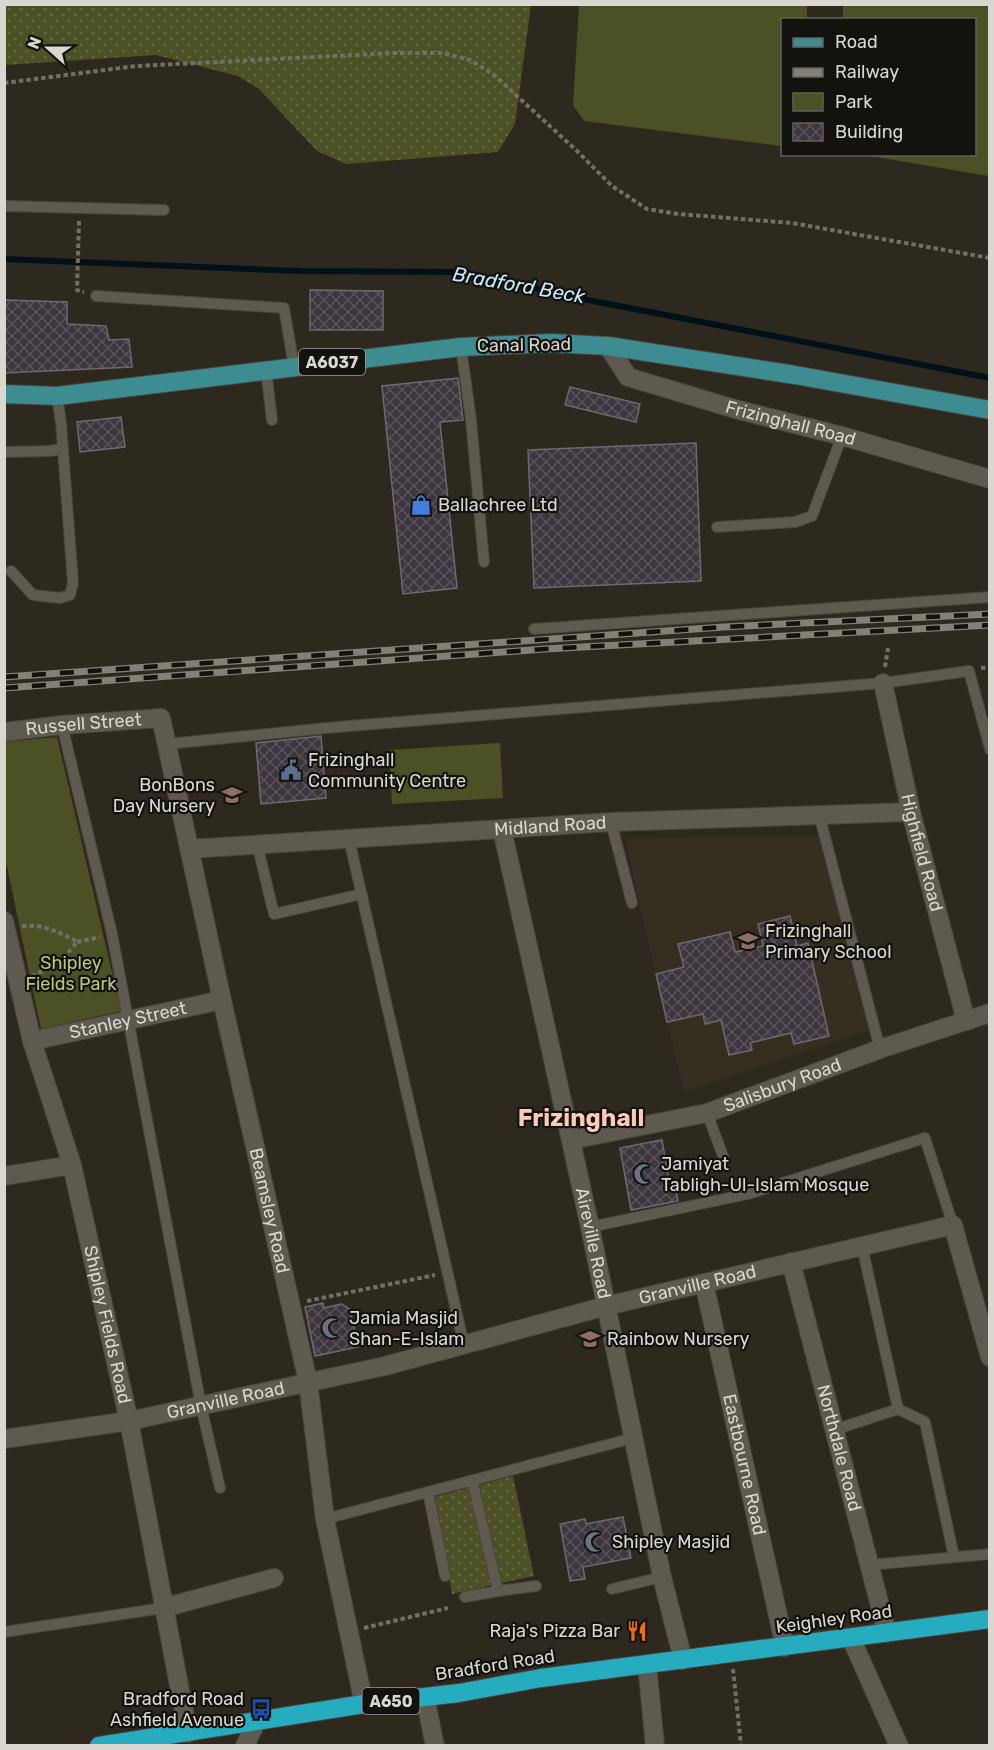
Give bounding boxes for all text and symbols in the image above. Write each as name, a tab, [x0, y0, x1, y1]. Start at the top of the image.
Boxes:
north arrow	[18, 18, 78, 78]
legend	[781, 18, 976, 156]
text: Road	[835, 31, 878, 53]
text: N	[24, 34, 45, 52]
text: Railway	[835, 61, 899, 83]
text: Park	[835, 91, 873, 113]
text: Building	[835, 121, 903, 143]
water label: Bradford Beck	[451, 262, 588, 309]
street label: Canal Road	[477, 333, 571, 357]
road number: A6037	[299, 349, 365, 375]
street label: Frizinghall Road	[723, 396, 858, 450]
shop icon: Ballachree Ltd	[409, 493, 433, 517]
place label: Ballachree Ltd	[438, 494, 558, 516]
street label: Russell Street	[24, 708, 142, 740]
place label: Frizinghall Community Centre	[308, 749, 466, 792]
public building icon: Frizinghall Community Centre	[279, 758, 303, 782]
place label: BonBons Day Nursery	[113, 774, 215, 817]
school or university icon: BonBons Day Nursery	[220, 783, 244, 807]
street label: Highfield Road	[896, 792, 948, 914]
street label: Midland Road	[493, 811, 607, 840]
place label: Frizinghall Primary School	[765, 920, 892, 963]
school or university icon: Frizinghall Primary School	[736, 929, 760, 953]
park label: Shipley Fields Park	[25, 952, 117, 995]
street label: Stanley Street	[67, 997, 188, 1044]
street label: Salisbury Road	[720, 1053, 844, 1117]
district label: Frizinghall	[518, 1104, 644, 1132]
street label: Beamsley Road	[245, 1146, 294, 1275]
place label: Jamiyat Tabligh-Ul-Islam Mosque	[661, 1153, 869, 1196]
mosque icon: Jamiyat Tabligh-Ul-Islam Mosque	[632, 1162, 656, 1186]
street label: Aireville Road	[571, 1185, 615, 1301]
street label: Shipley Fields Road	[79, 1243, 136, 1406]
street label: Granville Road	[637, 1260, 758, 1309]
place label: Jamia Masjid Shan-E-Islam	[349, 1307, 464, 1350]
mosque icon: Jamia Masjid Shan-E-Islam	[320, 1316, 344, 1340]
school or university icon: Rainbow Nursery	[578, 1327, 602, 1351]
place label: Rainbow Nursery	[607, 1328, 750, 1350]
street label: Granville Road	[165, 1377, 286, 1424]
street label: Northdale Road	[812, 1382, 866, 1514]
street label: Eastbourne Road	[718, 1392, 771, 1537]
mosque icon: Shipley Masjid	[583, 1530, 607, 1554]
place label: Shipley Masjid	[612, 1531, 730, 1553]
street label: Keighley Road	[775, 1600, 893, 1638]
restaurant icon: Raja's Pizza Bar	[625, 1619, 649, 1643]
place label: Raja's Pizza Bar	[490, 1620, 620, 1642]
street label: Bradford Road	[434, 1645, 556, 1685]
place label: Bradford Road Ashfield Avenue	[110, 1688, 244, 1731]
road number: A650	[362, 1688, 420, 1714]
bus stop icon: Bradford Road Ashfield Avenue	[249, 1697, 273, 1721]

